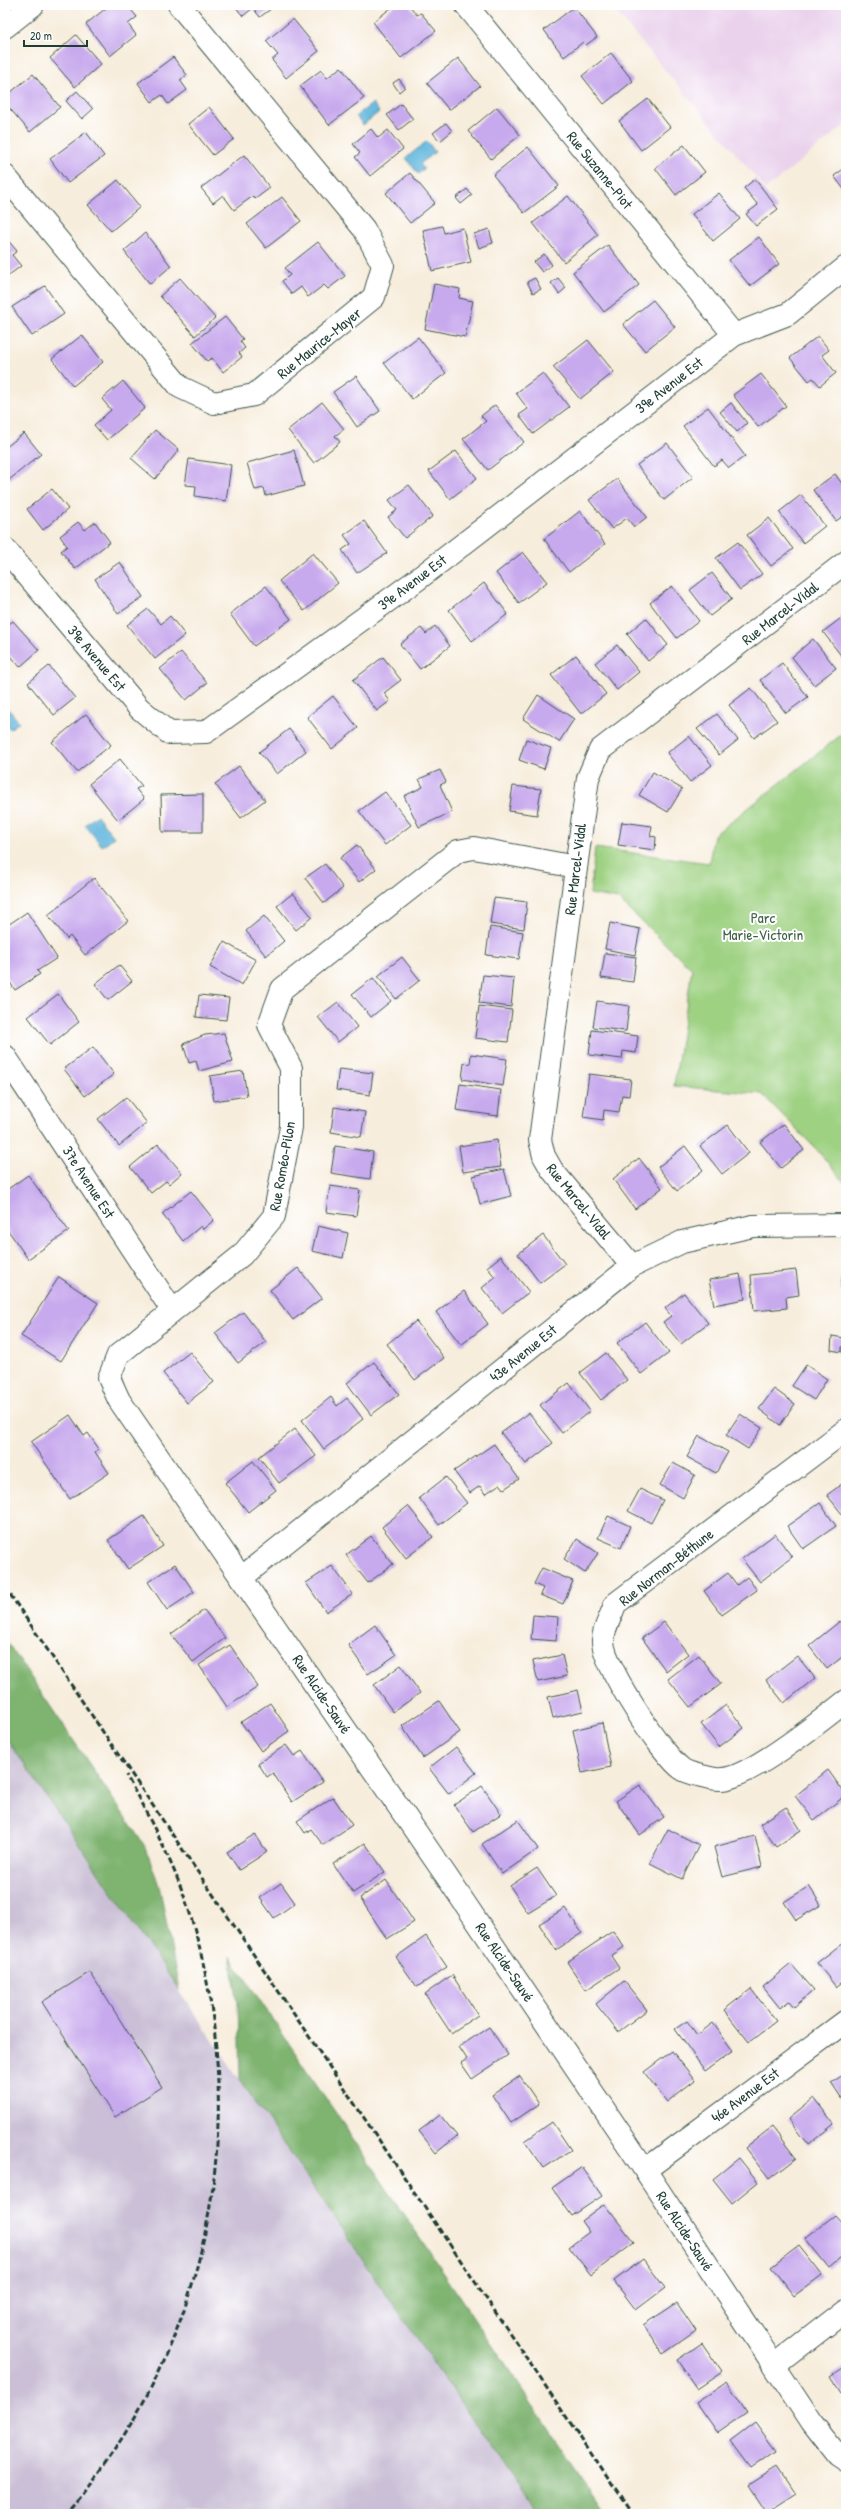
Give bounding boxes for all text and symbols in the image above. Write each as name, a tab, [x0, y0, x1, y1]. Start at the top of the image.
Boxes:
scale bar	[24, 22, 87, 48]
text: 20 m	[30, 27, 52, 44]
street label: Rue Suzanne-Piot	[562, 127, 639, 214]
street label: Rue Maurice-Mayer	[272, 302, 366, 384]
street label: 39e Avenue Est	[631, 351, 708, 418]
street label: 39e Avenue Est	[373, 549, 451, 615]
street label: Rue Marcel-Vidal	[737, 576, 823, 650]
street label: 39e Avenue Est	[63, 620, 132, 696]
street label: Rue Marcel-Vidal	[559, 822, 591, 916]
park label: Parc Marie-Victorin	[723, 907, 804, 945]
street label: Rue Roméo-Pilon	[264, 1119, 300, 1213]
street label: 37e Avenue Est	[58, 1142, 121, 1223]
street label: Rue Marcel-Vidal	[542, 1159, 616, 1243]
street label: 43e Avenue Est	[485, 1319, 562, 1387]
street label: Rue Norman-Béthune	[614, 1523, 718, 1611]
street label: Rue Alcide-Sauvé	[288, 1650, 356, 1738]
street label: Rue Alcide-Sauvé	[471, 1918, 539, 2006]
street label: 46e Avenue Est	[707, 2062, 784, 2127]
street label: Rue Alcide-Sauvé	[651, 2187, 719, 2275]

